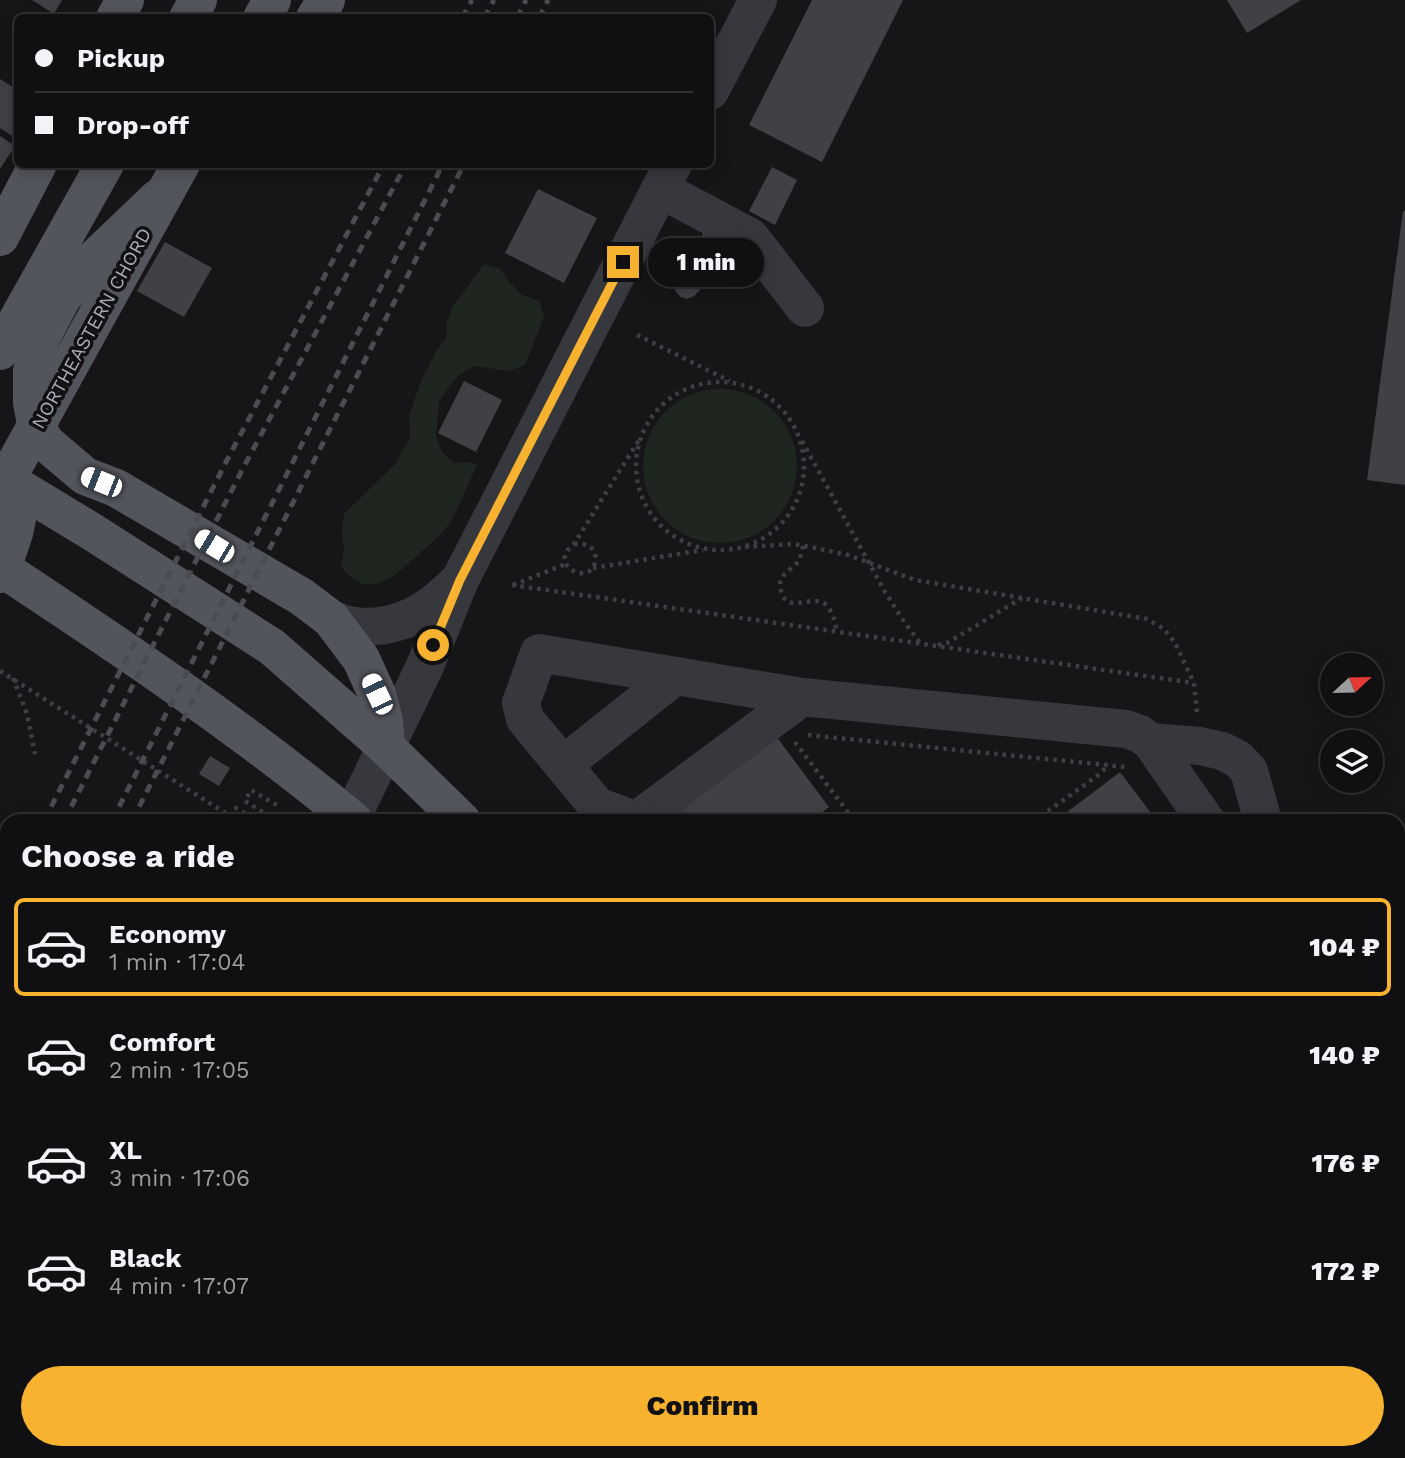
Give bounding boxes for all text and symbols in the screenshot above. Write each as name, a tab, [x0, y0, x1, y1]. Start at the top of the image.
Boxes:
text: Pickup	[77, 43, 165, 73]
text: Drop-off	[77, 110, 189, 140]
street label: NORTHEASTERN CHORD	[27, 224, 156, 433]
callout: 1 min	[648, 238, 763, 286]
route end	[607, 246, 639, 278]
text: 1 min	[676, 249, 736, 276]
car	[78, 464, 125, 500]
car	[191, 526, 238, 566]
route start	[417, 629, 449, 661]
north arrow	[1320, 653, 1382, 716]
map controls	[1320, 653, 1383, 793]
car	[359, 671, 396, 717]
button: layers	[1320, 730, 1383, 793]
text: Choose a ride	[21, 837, 235, 875]
icon: car	[25, 916, 88, 979]
text: Economy	[109, 919, 226, 949]
text: 104 ₽	[1309, 932, 1380, 962]
text: 1 min · 17:04	[109, 949, 246, 976]
icon: car	[25, 1024, 88, 1087]
text: Comfort	[109, 1027, 215, 1057]
text: 140 ₽	[1309, 1040, 1380, 1070]
text: 2 min · 17:05	[109, 1057, 249, 1084]
icon: car	[25, 1132, 88, 1195]
text: XL	[109, 1135, 142, 1165]
text: 176 ₽	[1312, 1148, 1380, 1178]
text: 3 min · 17:06	[109, 1165, 250, 1192]
icon: car	[25, 1240, 88, 1303]
text: Black	[109, 1243, 181, 1273]
text: 172 ₽	[1311, 1256, 1380, 1286]
text: 4 min · 17:07	[109, 1273, 249, 1300]
button: Confirm	[21, 1366, 1384, 1446]

